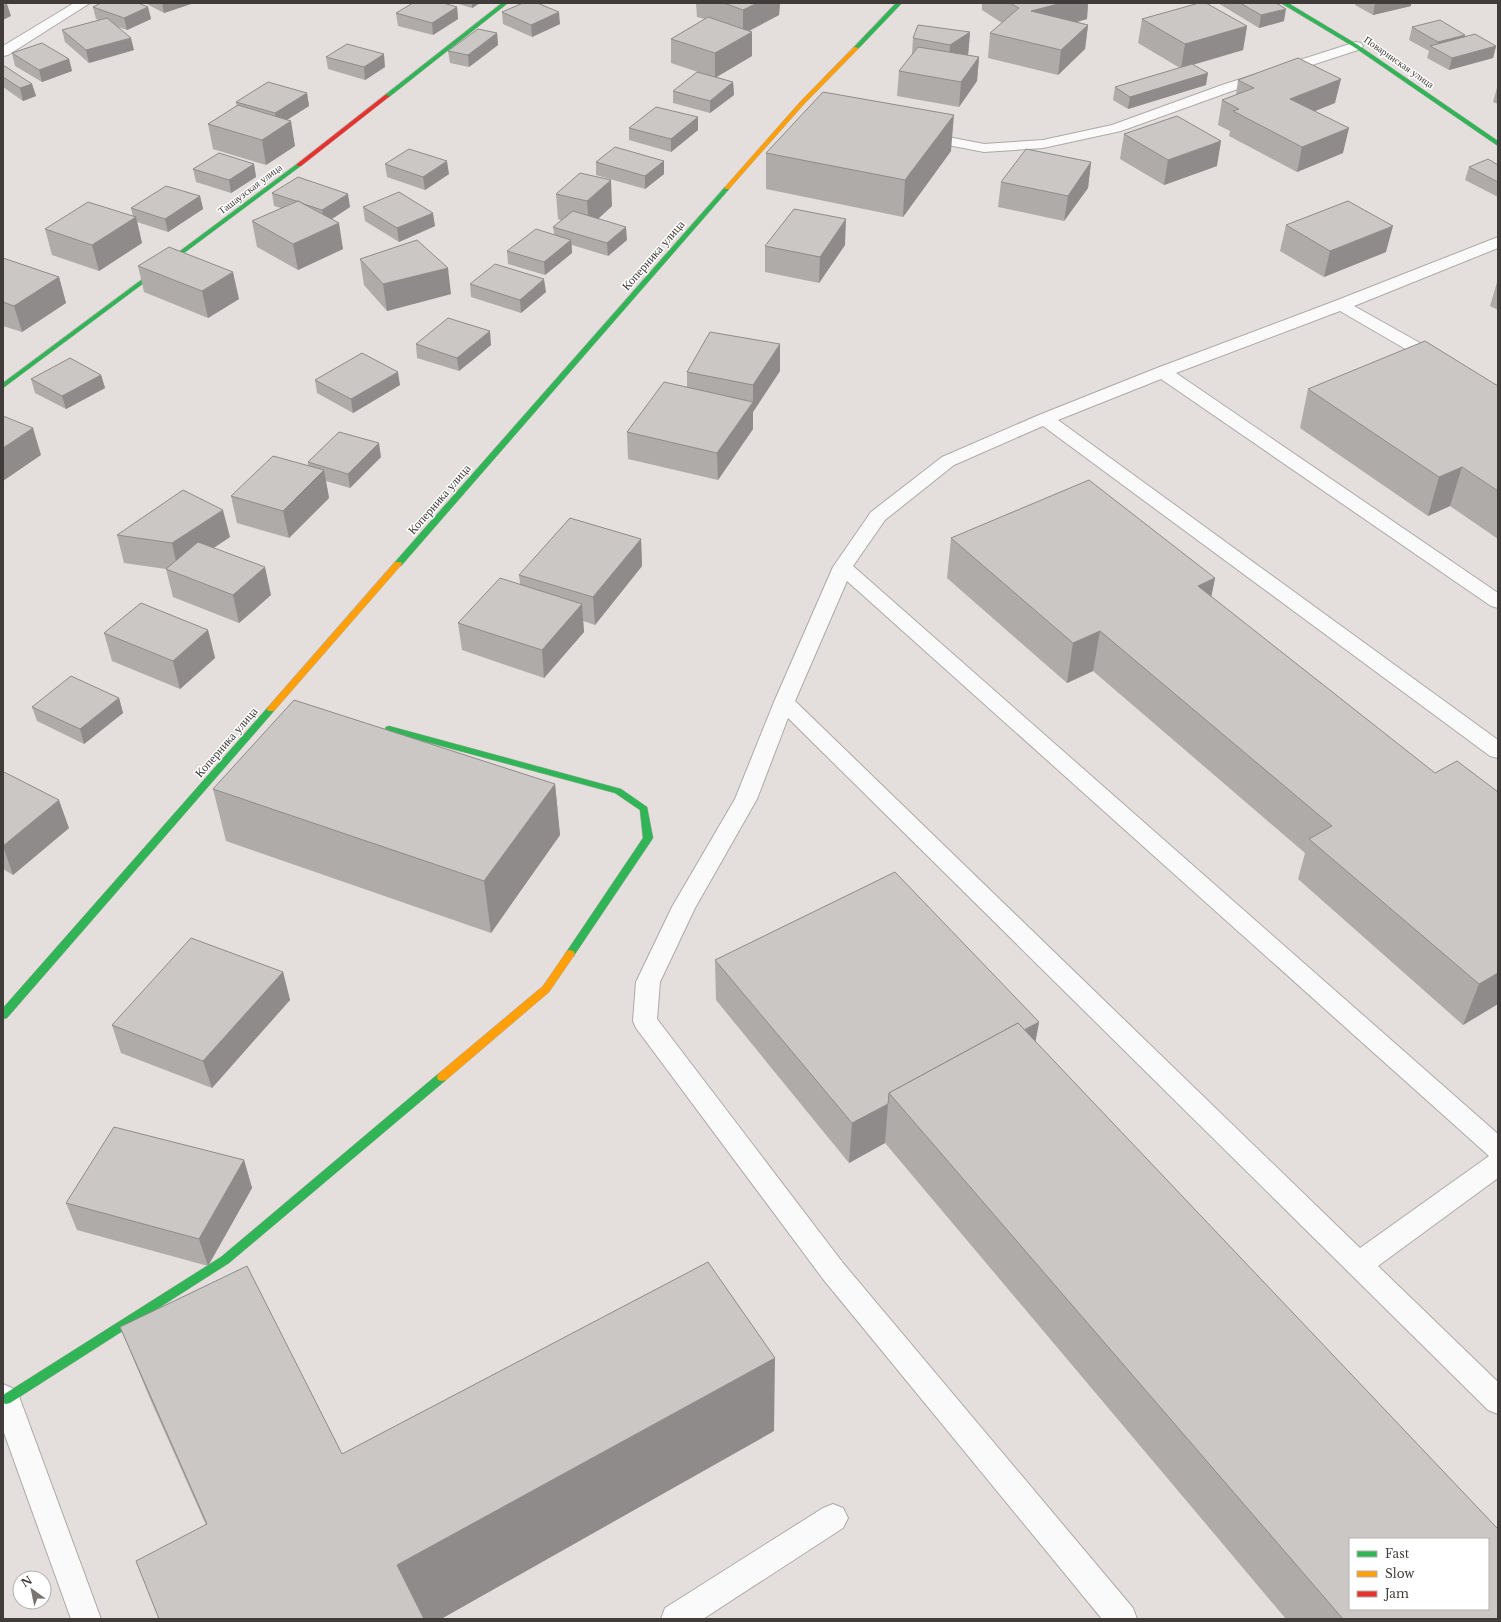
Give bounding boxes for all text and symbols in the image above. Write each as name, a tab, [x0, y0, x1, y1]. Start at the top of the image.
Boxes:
street label: Поваринская улица	[1361, 33, 1437, 91]
street label: Ташаузская улица	[215, 160, 285, 217]
street label: Коперника улица	[618, 216, 688, 293]
street label: Коперника улица	[404, 460, 474, 537]
street label: Коперника улица	[191, 703, 261, 780]
legend	[1349, 1538, 1489, 1610]
text: Fast	[1385, 1546, 1410, 1561]
text: Slow	[1385, 1566, 1415, 1581]
north arrow	[12, 1570, 52, 1610]
text: N	[18, 1573, 35, 1590]
text: Jam	[1383, 1586, 1409, 1601]

